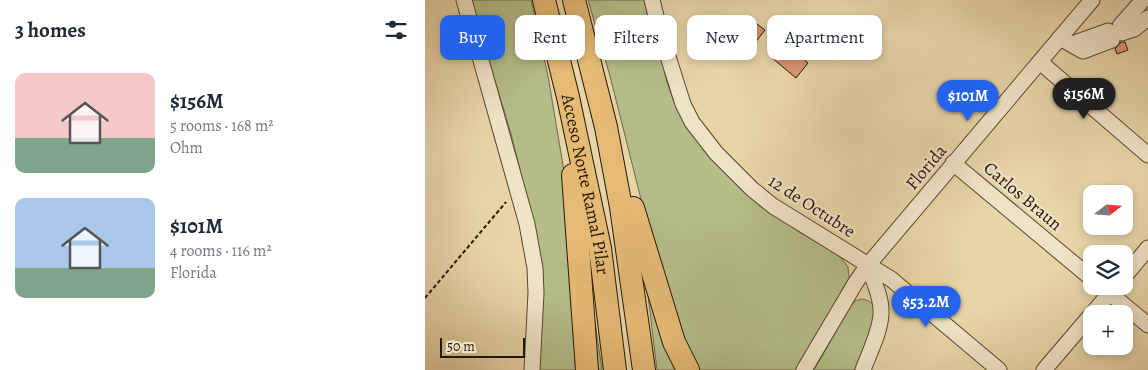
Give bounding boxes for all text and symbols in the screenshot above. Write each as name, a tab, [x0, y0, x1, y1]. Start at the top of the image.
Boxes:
chip: Buy	[440, 15, 505, 60]
chip: Rent	[515, 15, 585, 60]
chip: Filters	[595, 15, 677, 60]
chip: New	[687, 15, 757, 60]
chip: Apartment	[767, 15, 882, 60]
text: 3 homes	[15, 16, 86, 44]
icon: filters	[382, 16, 410, 44]
pin: $156M	[1049, 78, 1119, 120]
pin: $101M	[933, 80, 1003, 122]
text: $156M	[1064, 83, 1104, 105]
text: $101M	[948, 85, 988, 107]
text: $156M	[170, 87, 224, 115]
street label: Acceso Norte Ramal Pilar	[555, 91, 615, 276]
icon: home	[55, 93, 115, 153]
text: 5 rooms · 168 m²	[170, 115, 274, 137]
text: Ohm	[170, 137, 203, 159]
street label: Florida	[900, 139, 952, 195]
street label: Carlos Braun	[979, 156, 1068, 236]
street label: 12 de Octubre	[764, 169, 860, 243]
north arrow	[1083, 185, 1133, 235]
map controls	[1083, 185, 1133, 355]
text: $101M	[170, 212, 223, 240]
icon: home	[55, 218, 115, 278]
text: 4 rooms · 116 m²	[170, 240, 272, 262]
button: layers	[1083, 245, 1133, 295]
text: Florida	[170, 262, 217, 284]
pin: $53.2M	[885, 286, 967, 328]
text: $53.2M	[903, 291, 949, 313]
button: +	[1083, 305, 1133, 355]
scale bar	[440, 335, 525, 358]
text: 50 m	[447, 337, 475, 356]

